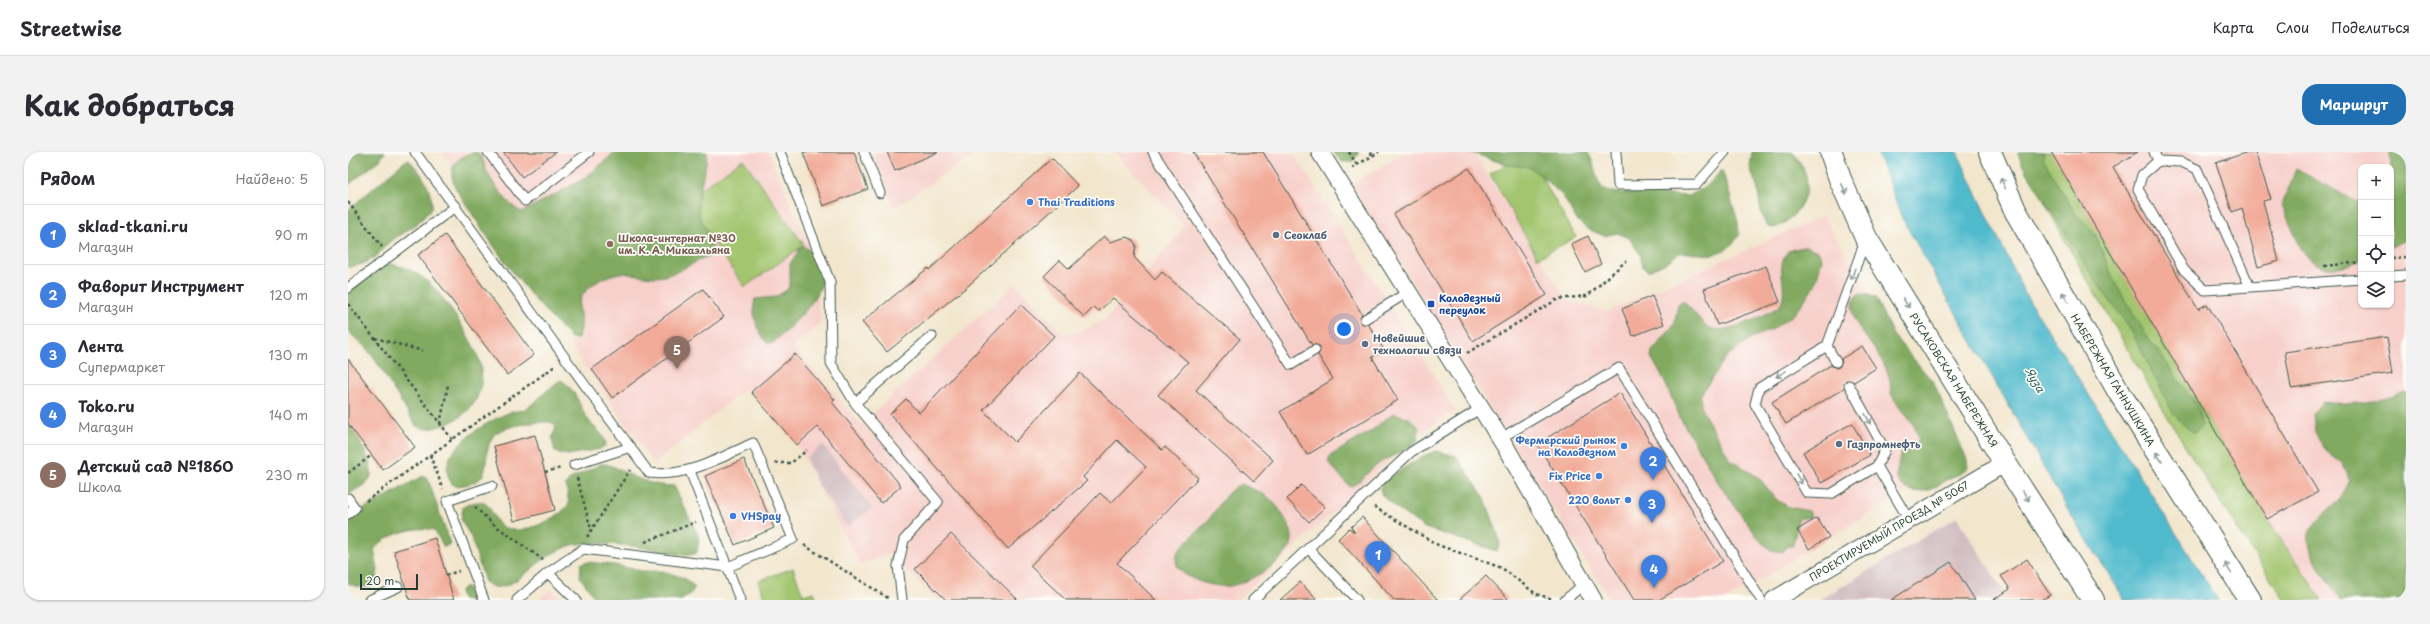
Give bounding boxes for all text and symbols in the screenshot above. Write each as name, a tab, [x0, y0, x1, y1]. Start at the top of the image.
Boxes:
text: Streetwise	[20, 14, 122, 42]
text: Карта	[2213, 17, 2254, 38]
text: Слои	[2276, 17, 2309, 38]
text: Поделиться	[2331, 17, 2410, 38]
text: Как добраться	[24, 83, 235, 126]
button: Маршрут	[2302, 84, 2406, 125]
map controls	[2358, 164, 2394, 308]
button: +	[2358, 164, 2394, 200]
text: Рядом	[40, 165, 95, 191]
text: Найдено: 5	[236, 169, 308, 188]
one-way arrow	[1999, 177, 2006, 189]
one-way arrow	[1841, 182, 1848, 194]
place label: Thai Traditions	[1038, 194, 1115, 209]
marker: Thai Traditions	[1025, 197, 1035, 207]
button: −	[2358, 200, 2394, 236]
text: sklad-tkani.ru	[78, 214, 188, 237]
text: 1	[50, 225, 56, 244]
text: 90 m	[275, 225, 308, 244]
place label: Сеоклаб	[1284, 227, 1327, 242]
place label: Школа-интернат №30 им. К. А. Микаэльяна	[618, 230, 736, 257]
marker: Сеоклаб	[1271, 230, 1281, 240]
button: locate	[2358, 236, 2394, 272]
text: Магазин	[78, 237, 134, 256]
marker: Школа-интернат №30 им. К. А. Микаэльяна	[605, 239, 615, 249]
one-way arrow	[1849, 268, 1856, 281]
button: layers	[2358, 272, 2394, 308]
text: Фаворит Инструмент	[78, 274, 244, 297]
text: 2	[48, 285, 58, 304]
text: 120 m	[269, 285, 308, 304]
place label: Колодезный переулок	[1439, 290, 1501, 318]
one-way arrow	[2060, 291, 2068, 303]
text: Магазин	[78, 297, 134, 316]
one-way arrow	[1902, 297, 1910, 308]
marker: Колодезный переулок	[1426, 299, 1436, 309]
street label: РУСАКОВСКАЯ НАБЕРЕЖНАЯ	[1907, 310, 2002, 450]
street label: НАБЕРЕЖНАЯ ГАННУШКИНА	[2068, 311, 2159, 449]
your location	[1334, 319, 1354, 339]
place label: Новейшие технологии связи	[1373, 330, 1462, 357]
text: Лента	[78, 334, 124, 357]
pin: 5	[664, 336, 690, 369]
marker: Новейшие технологии связи	[1360, 339, 1370, 349]
text: 3	[49, 345, 57, 364]
text: 130 m	[269, 345, 308, 364]
text: Супермаркет	[78, 357, 165, 376]
water label: Яуза	[2021, 364, 2050, 396]
one-way arrow	[1776, 370, 1787, 378]
text: Toko.ru	[78, 394, 135, 417]
text: 4	[49, 405, 57, 424]
text: 140 m	[269, 405, 308, 424]
one-way arrow	[1864, 413, 1872, 425]
text: Магазин	[78, 417, 134, 436]
place label: Фермерский рынок на Колодезном	[1516, 432, 1617, 459]
place label: Газпромнефть	[1847, 436, 1921, 451]
marker: Газпромнефть	[1834, 439, 1844, 449]
marker: Фермерский рынок на Колодезном	[1619, 441, 1629, 451]
pin: 2	[1640, 447, 1666, 480]
one-way arrow	[2155, 451, 2163, 463]
text: Детский сад №1860	[78, 454, 233, 477]
text: 5	[49, 465, 57, 484]
text: 230 m	[266, 465, 308, 484]
place label: Fix Price	[1549, 468, 1592, 483]
marker: Fix Price	[1594, 471, 1604, 481]
one-way arrow	[1795, 473, 1803, 484]
text: Школа	[78, 477, 122, 496]
street label: ПРОЕКТИРУЕМЫЙ ПРОЕЗД № 5067	[1806, 477, 1972, 584]
pin: 3	[1639, 490, 1665, 523]
one-way arrow	[2022, 490, 2030, 502]
place label: 220 вольт	[1568, 492, 1621, 507]
marker: 220 вольт	[1623, 495, 1633, 505]
place label: VHSpay	[741, 508, 781, 523]
marker: VHSpay	[728, 511, 738, 521]
pin: 1	[1365, 541, 1391, 574]
pin: 4	[1641, 555, 1667, 588]
one-way arrow	[2224, 563, 2232, 574]
scale bar	[360, 572, 418, 591]
text: 20 m	[366, 572, 394, 589]

